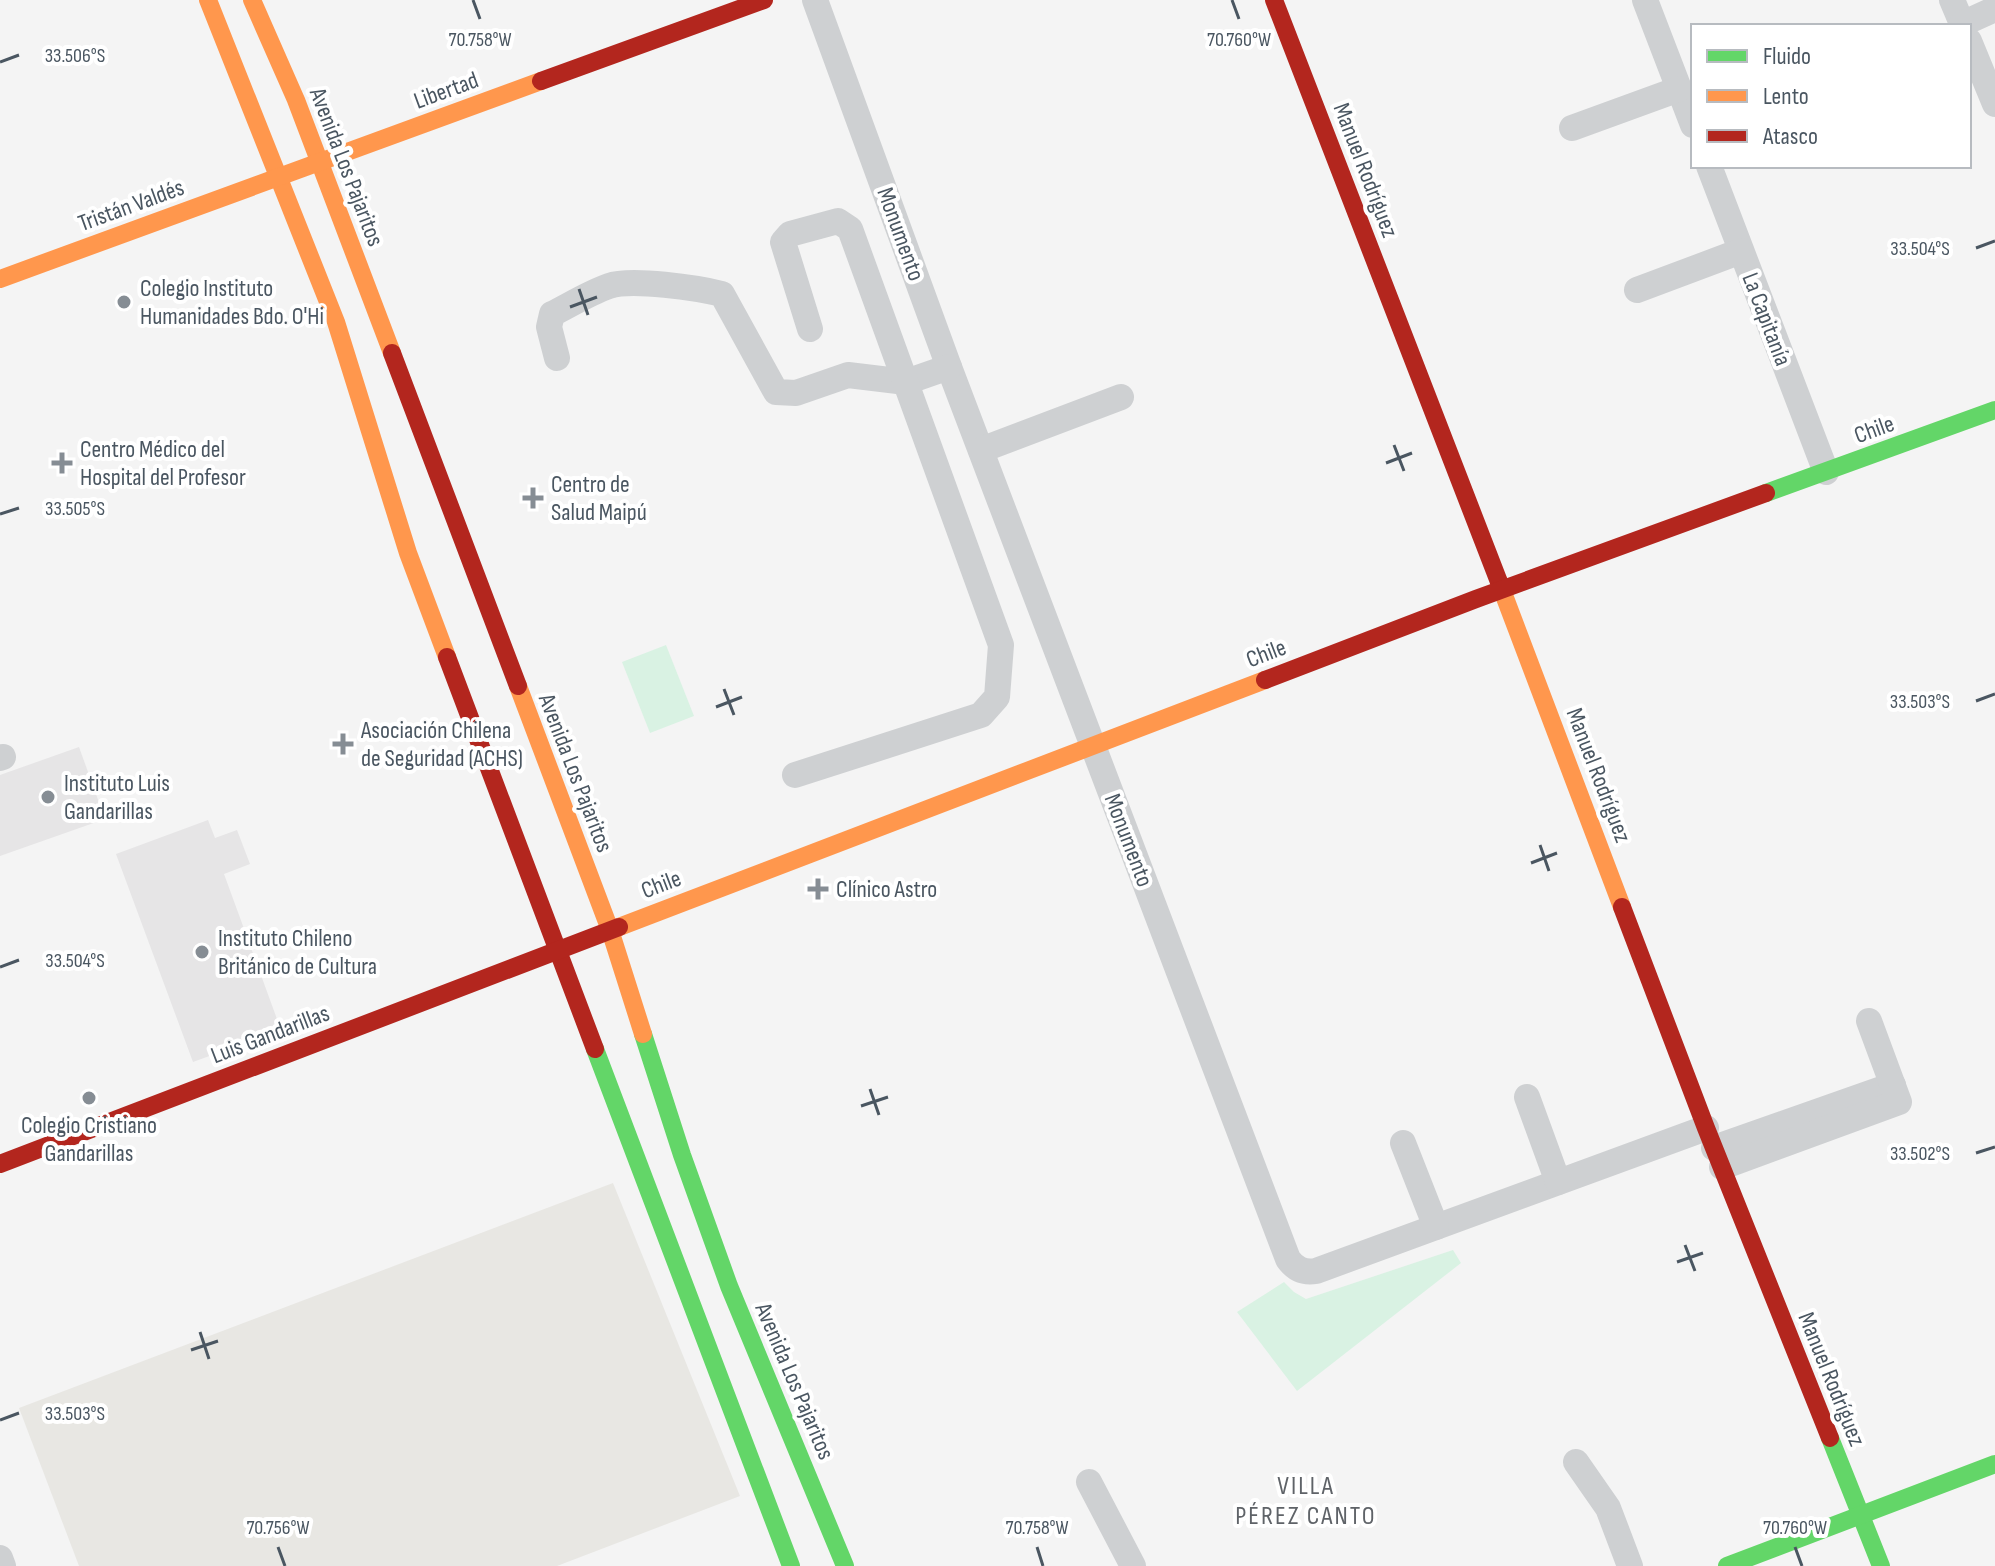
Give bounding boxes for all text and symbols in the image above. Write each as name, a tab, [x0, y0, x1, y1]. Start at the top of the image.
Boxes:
legend	[1691, 24, 1971, 168]
text: 70.758°W	[449, 28, 511, 52]
text: 70.760°W	[1207, 28, 1271, 52]
text: Fluido	[1763, 42, 1811, 71]
text: 33.506°S	[45, 44, 105, 68]
street label: Libertad	[410, 65, 482, 115]
text: Lento	[1763, 82, 1809, 111]
street label: Avenida Los Pajaritos	[303, 83, 390, 250]
street label: Manuel Rodríguez	[1327, 99, 1405, 242]
text: Atasco	[1762, 122, 1818, 151]
street label: Tristán Valdés	[74, 173, 188, 238]
street label: Monumento	[870, 184, 931, 285]
text: 33.504°S	[1890, 237, 1950, 261]
street label: La Capitanía	[1736, 269, 1797, 370]
place label: Colegio Instituto Humanidades Bdo. O'Hi	[140, 274, 324, 331]
marker: Colegio Instituto Humanidades Bdo. O'Hi	[115, 293, 133, 311]
street label: Chile	[1850, 409, 1898, 450]
place label: Centro Médico del Hospital del Profesor	[80, 435, 246, 492]
marker: Centro Médico del Hospital del Profesor	[51, 452, 73, 474]
place label: Centro de Salud Maipú	[551, 470, 647, 527]
marker: Centro de Salud Maipú	[522, 487, 544, 509]
text: 33.505°S	[45, 497, 105, 521]
street label: Chile	[1242, 633, 1290, 674]
street label: Avenida Los Pajaritos	[532, 689, 619, 856]
text: 33.503°S	[1890, 690, 1950, 714]
street label: Manuel Rodríguez	[1560, 704, 1638, 847]
place label: Asociación Chilena de Seguridad (ACHS)	[360, 716, 523, 773]
marker: Asociación Chilena de Seguridad (ACHS)	[332, 733, 354, 755]
place label: Instituto Luis Gandarillas	[64, 769, 170, 826]
marker: Instituto Luis Gandarillas	[39, 788, 57, 806]
street label: Monumento	[1098, 790, 1159, 891]
street label: Chile	[637, 864, 685, 905]
place label: Clínico Astro	[836, 875, 937, 904]
marker: Clínico Astro	[807, 878, 829, 900]
place label: Instituto Chileno Británico de Cultura	[218, 924, 377, 981]
marker: Instituto Chileno Británico de Cultura	[193, 943, 211, 961]
text: 33.504°S	[45, 949, 105, 973]
street label: Luis Gandarillas	[207, 999, 334, 1070]
marker: Colegio Cristiano Gandarillas	[80, 1089, 98, 1107]
place label: Colegio Cristiano Gandarillas	[21, 1111, 157, 1168]
text: 33.502°S	[1890, 1142, 1950, 1166]
street label: Avenida Los Pajaritos	[748, 1298, 841, 1464]
street label: Manuel Rodríguez	[1792, 1308, 1872, 1451]
text: 33.503°S	[45, 1402, 105, 1426]
district label: VILLA PÉREZ CANTO	[1235, 1471, 1377, 1532]
text: 70.756°W	[246, 1516, 310, 1540]
text: 70.758°W	[1006, 1516, 1068, 1540]
text: 70.760°W	[1763, 1516, 1827, 1540]

